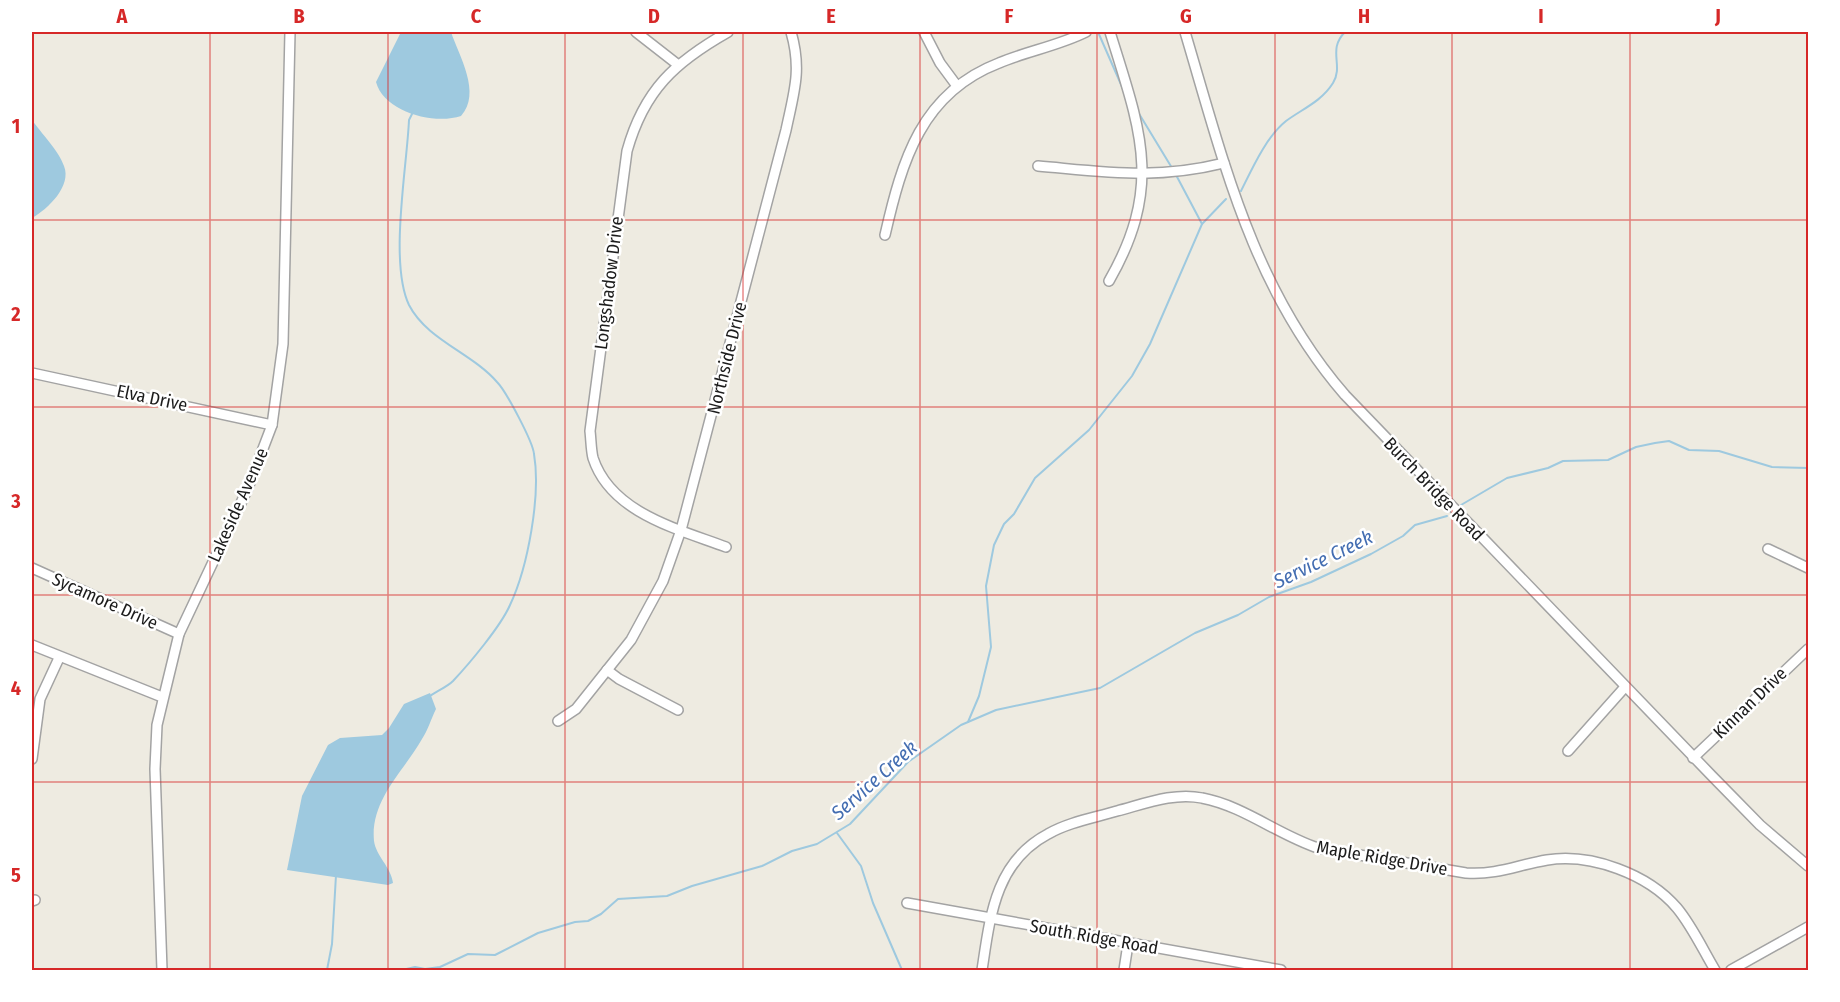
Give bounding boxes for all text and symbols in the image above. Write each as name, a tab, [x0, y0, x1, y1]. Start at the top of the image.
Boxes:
text: A	[116, 4, 129, 28]
text: B	[293, 4, 305, 28]
text: C	[471, 4, 482, 28]
text: D	[648, 4, 660, 28]
text: E	[826, 4, 836, 28]
text: F	[1005, 4, 1014, 28]
text: G	[1180, 4, 1192, 28]
text: H	[1358, 4, 1370, 28]
text: I	[1538, 4, 1544, 28]
text: J	[1714, 4, 1721, 28]
text: 1	[12, 114, 20, 138]
street label: Longshadow Drive	[590, 215, 628, 351]
street label: Northside Drive	[702, 299, 752, 417]
text: 2	[10, 302, 21, 326]
street label: Elva Drive	[115, 380, 190, 416]
street label: Burch Bridge Road	[1379, 433, 1489, 545]
street label: Lakeside Avenue	[203, 444, 273, 566]
text: 3	[10, 489, 21, 513]
water label: Service Creek	[1269, 525, 1377, 594]
street label: Sycamore Drive	[49, 568, 161, 634]
street label: Kinnan Drive	[1709, 662, 1791, 743]
text: 4	[11, 676, 21, 700]
water label: Service Creek	[825, 735, 922, 825]
street label: Maple Ridge Drive	[1315, 836, 1449, 880]
text: 5	[11, 863, 21, 887]
street label: South Ridge Road	[1028, 915, 1160, 959]

